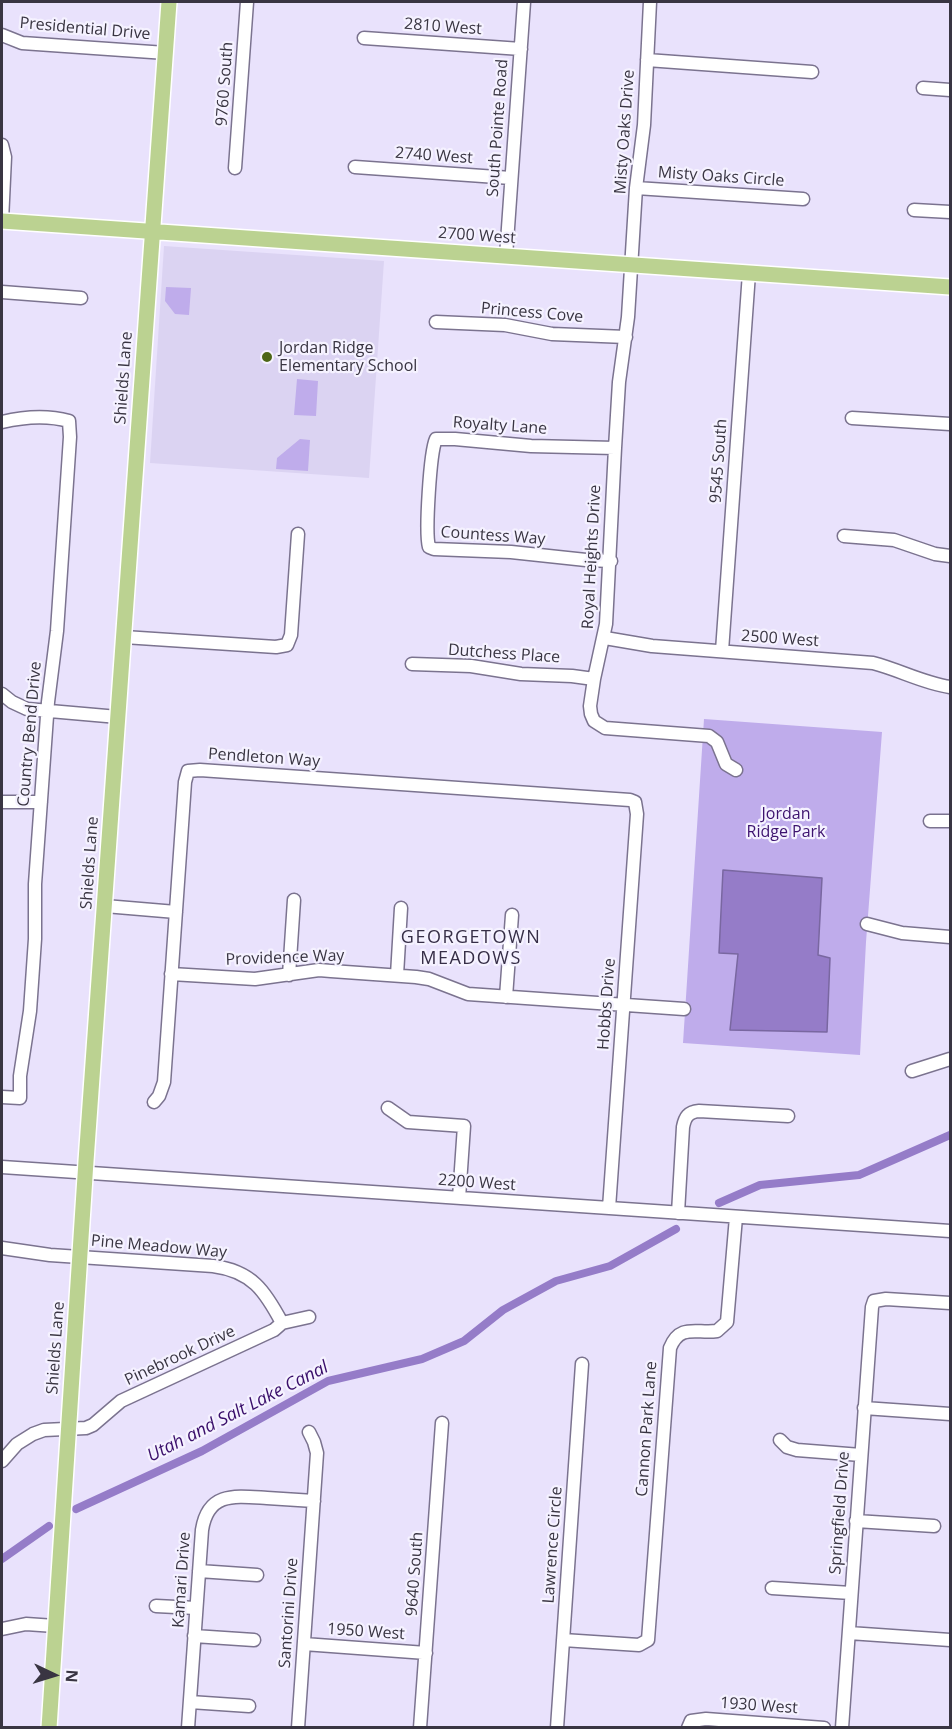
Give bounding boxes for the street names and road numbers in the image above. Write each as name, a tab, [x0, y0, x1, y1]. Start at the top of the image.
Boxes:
street label: Presidential Drive	[19, 14, 151, 44]
street label: 2810 West	[404, 15, 482, 39]
street label: 9760 South	[212, 41, 238, 127]
street label: South Pointe Road	[484, 58, 512, 198]
street label: Misty Oaks Drive	[611, 69, 639, 195]
street label: 2740 West	[395, 144, 473, 168]
street label: Misty Oaks Circle	[657, 163, 785, 191]
street label: 2700 West	[438, 224, 516, 248]
street label: Princess Cove	[480, 299, 584, 327]
street label: Shields Lane	[111, 331, 137, 425]
street label: Royalty Lane	[452, 413, 548, 439]
street label: 9545 South	[706, 418, 732, 504]
street label: Royal Heights Drive	[579, 484, 605, 630]
street label: Countess Way	[440, 523, 546, 549]
street label: 2500 West	[741, 627, 819, 651]
street label: Dutchess Place	[447, 641, 561, 667]
street label: Country Bend Drive	[14, 660, 46, 808]
street label: Pendleton Way	[207, 745, 321, 771]
street label: Shields Lane	[77, 816, 103, 910]
street label: Providence Way	[225, 946, 345, 970]
street label: Hobbs Drive	[594, 957, 620, 1051]
street label: 2200 West	[438, 1171, 516, 1195]
street label: Pine Meadow Way	[90, 1231, 228, 1263]
street label: Shields Lane	[43, 1301, 69, 1395]
street label: Pinebrook Drive	[122, 1322, 238, 1390]
street label: Cannon Park Lane	[633, 1361, 661, 1497]
street label: Springfield Drive	[826, 1451, 854, 1575]
street label: Lawrence Circle	[539, 1486, 567, 1604]
street label: Kamari Drive	[169, 1531, 195, 1629]
street label: 9640 South	[402, 1531, 428, 1617]
street label: Santorini Drive	[276, 1557, 302, 1669]
street label: 1950 West	[327, 1620, 405, 1644]
street label: 1930 West	[720, 1694, 798, 1718]

